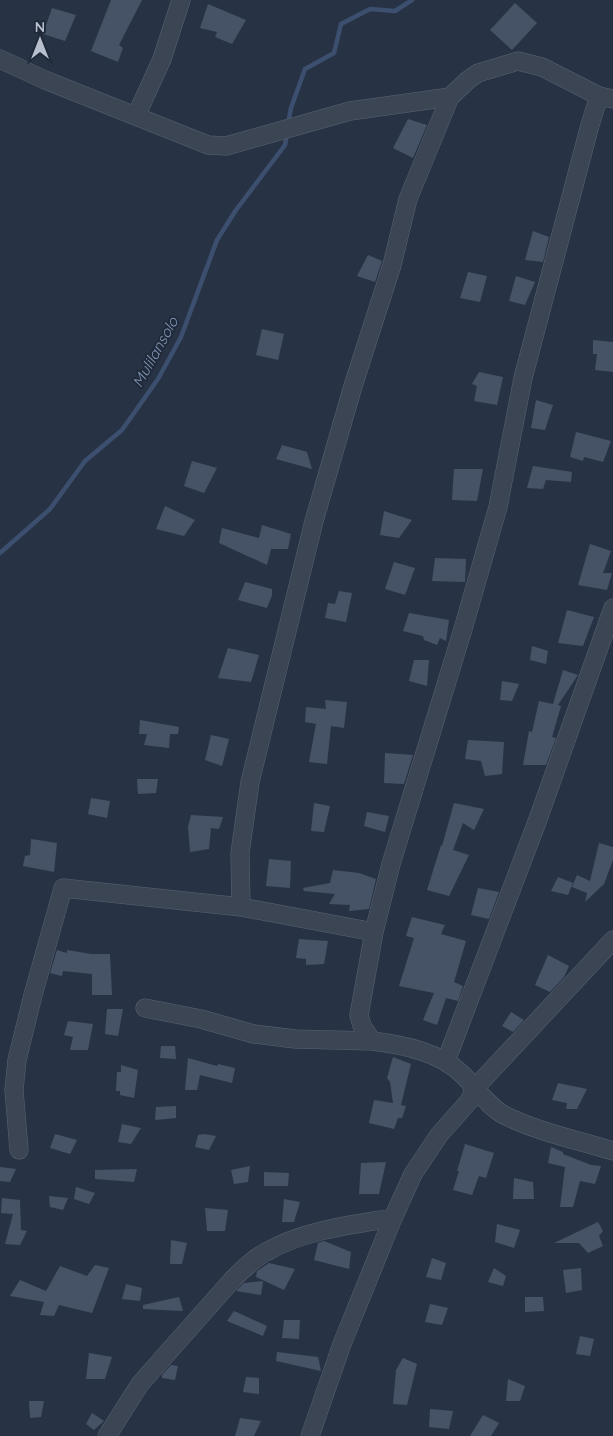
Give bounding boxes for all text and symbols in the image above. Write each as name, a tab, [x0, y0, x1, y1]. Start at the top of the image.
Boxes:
north arrow	[15, 15, 65, 65]
text: N	[35, 18, 45, 36]
water label: Mulilansolo	[128, 313, 182, 390]

